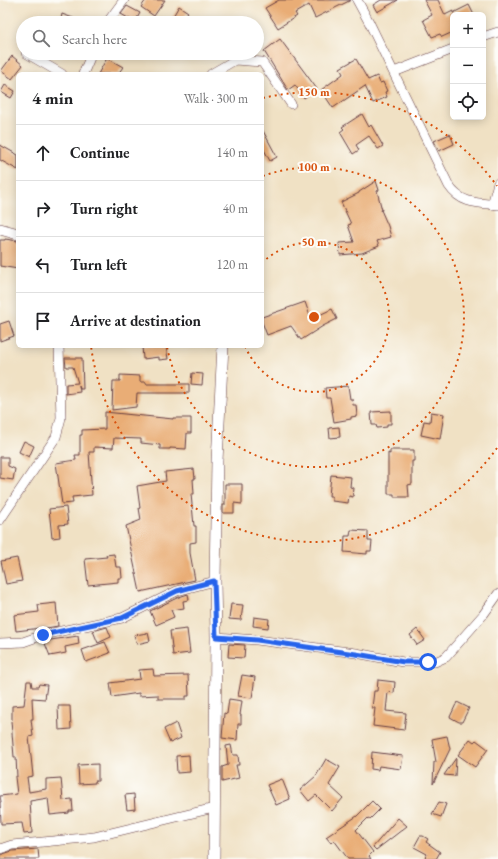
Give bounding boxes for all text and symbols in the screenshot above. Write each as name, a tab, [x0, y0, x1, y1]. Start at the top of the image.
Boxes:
map controls	[450, 12, 486, 120]
button: +	[450, 12, 486, 48]
search box	[16, 16, 264, 60]
icon: search	[30, 27, 52, 49]
text: Search here	[62, 29, 127, 48]
button: −	[450, 48, 486, 84]
text: 150 m	[298, 84, 330, 100]
button: locate	[450, 84, 486, 120]
text: 4 min	[32, 87, 73, 109]
text: Walk · 300 m	[184, 90, 248, 107]
icon: ahead	[32, 142, 54, 164]
text: Continue	[70, 143, 130, 162]
text: 140 m	[217, 144, 248, 161]
text: 100 m	[298, 159, 330, 175]
icon: right	[32, 198, 54, 220]
text: Turn right	[70, 199, 138, 218]
text: 40 m	[223, 200, 248, 217]
text: 50 m	[301, 234, 327, 250]
icon: left	[32, 254, 54, 276]
text: Turn left	[70, 255, 127, 274]
text: 120 m	[217, 256, 248, 273]
icon: arrive	[32, 310, 54, 332]
centre of rings	[307, 310, 321, 324]
text: Arrive at destination	[70, 311, 201, 330]
route end	[34, 626, 52, 644]
route start	[419, 653, 437, 671]

